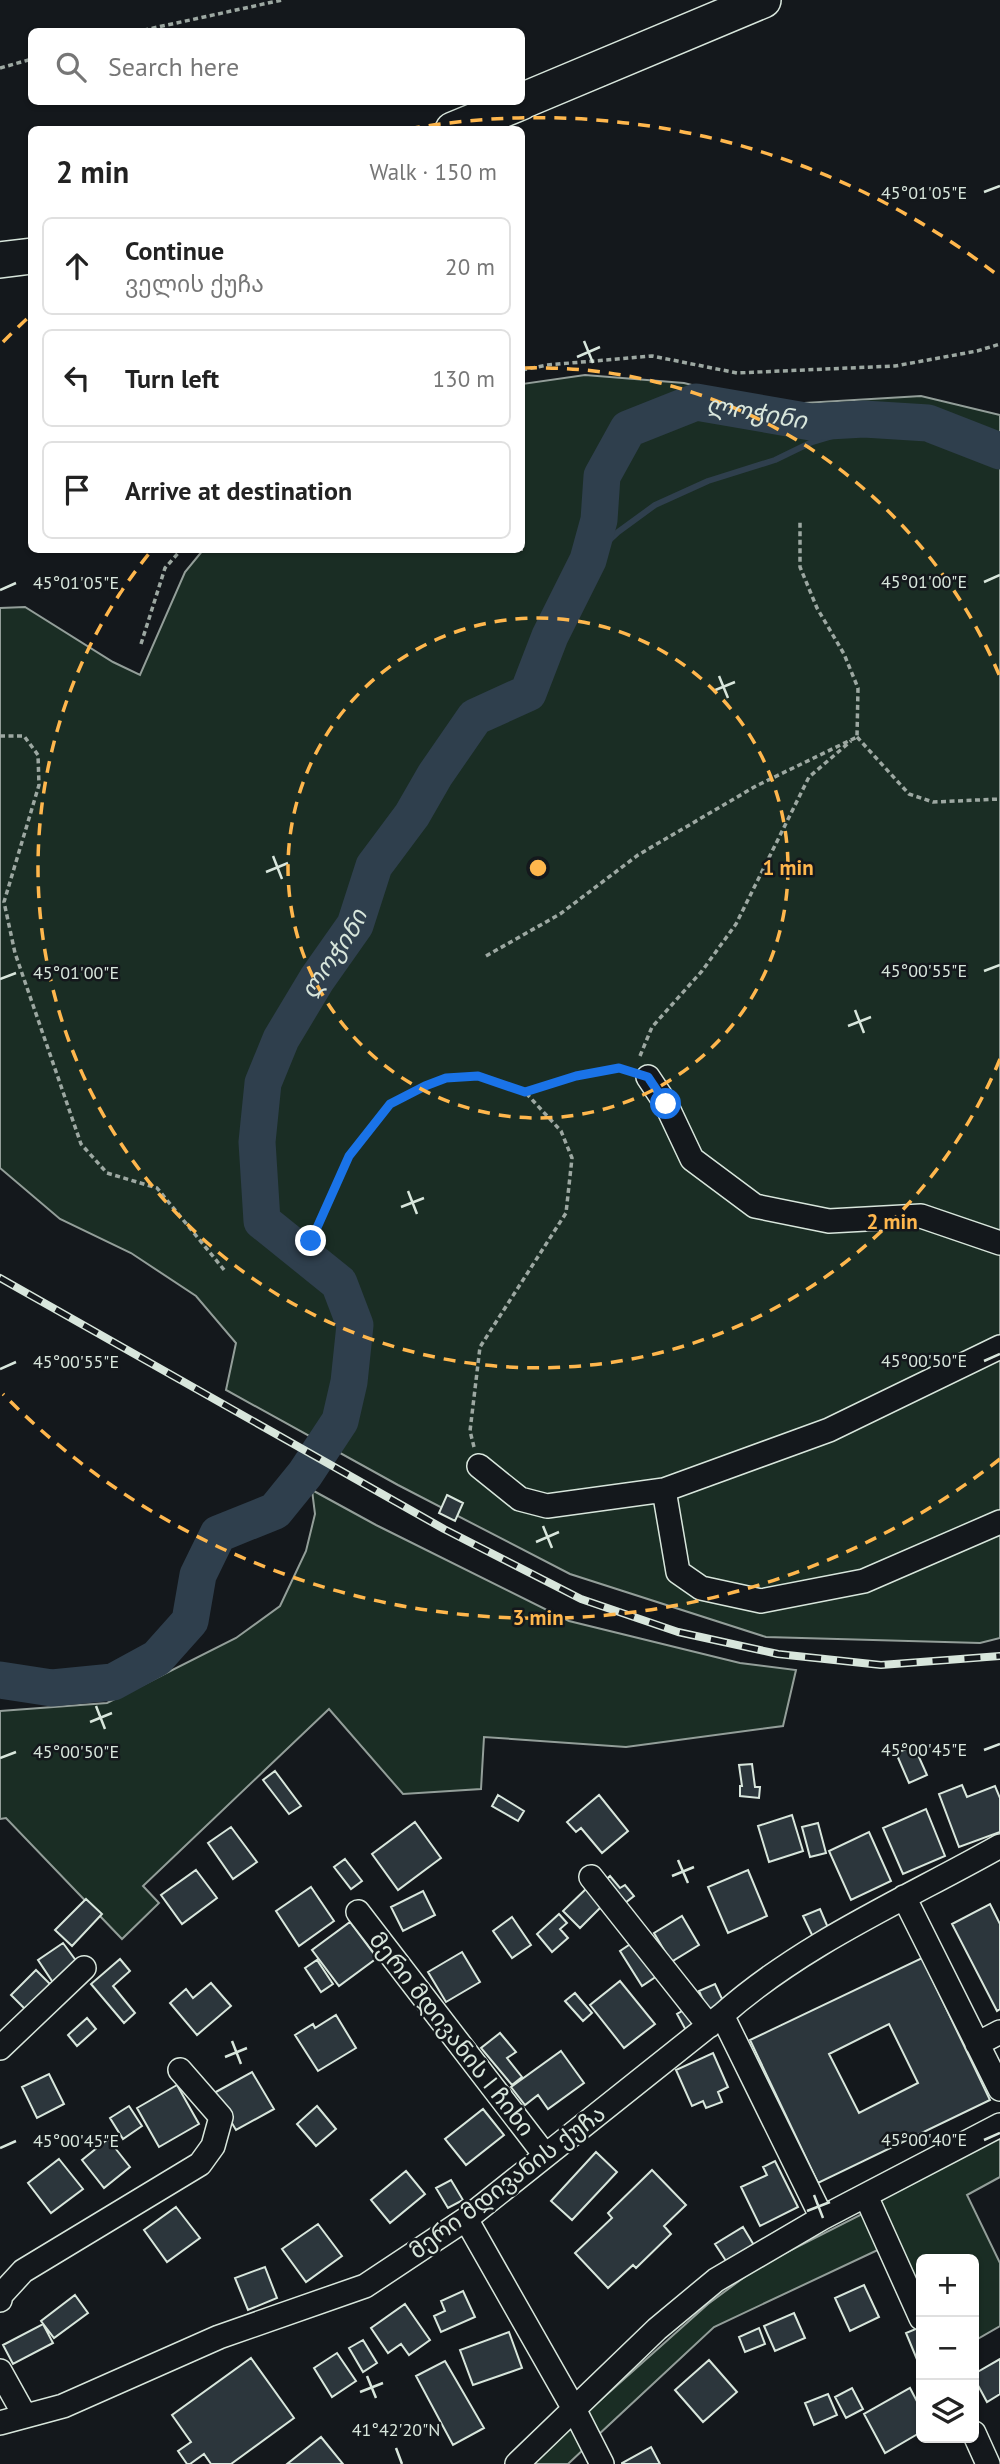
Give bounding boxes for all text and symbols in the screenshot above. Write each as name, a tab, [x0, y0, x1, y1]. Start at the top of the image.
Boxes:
search box	[28, 28, 525, 105]
icon: search	[52, 48, 90, 86]
text: Search here	[108, 50, 239, 83]
text: 2 min	[56, 152, 129, 191]
text: Walk · 150 m	[370, 157, 497, 186]
text: 45°01'05"E	[881, 181, 967, 204]
text: Continue	[125, 234, 224, 267]
icon: ahead	[58, 247, 96, 285]
text: 20 m	[445, 252, 495, 281]
text: ველის ქუჩა	[125, 269, 264, 298]
icon: left	[58, 359, 96, 397]
text: Turn left	[125, 362, 219, 395]
text: 130 m	[433, 364, 495, 393]
water label: ლოჭინი	[704, 388, 810, 436]
icon: arrive	[58, 471, 96, 509]
text: Arrive at destination	[125, 474, 352, 507]
text: 45°01'00"E	[881, 570, 967, 593]
text: 45°01'05"E	[33, 571, 119, 594]
text: 1 min	[762, 854, 814, 881]
centre of rings	[526, 856, 550, 880]
water label: ლოჭინი	[293, 905, 374, 1004]
text: 45°00'55"E	[881, 959, 967, 982]
text: 45°01'00"E	[33, 961, 119, 984]
route start	[650, 1088, 681, 1119]
text: 2 min	[866, 1208, 918, 1235]
route end	[295, 1225, 326, 1256]
text: 45°00'50"E	[881, 1349, 967, 1372]
text: 45°00'55"E	[33, 1350, 119, 1373]
text: 3 min	[512, 1604, 564, 1631]
text: 45°00'45"E	[881, 1738, 967, 1761]
text: 45°00'50"E	[33, 1740, 119, 1763]
street label: მერი მდივანის I ჩიხი	[364, 1926, 541, 2142]
street label: მერი მდივანის ქუჩა	[403, 2098, 611, 2265]
text: 45°00'40"E	[881, 2128, 967, 2151]
text: 45°00'45"E	[33, 2129, 119, 2152]
map controls	[916, 2254, 979, 2443]
button: +	[916, 2254, 979, 2317]
button: −	[916, 2317, 979, 2380]
button: layers	[916, 2380, 979, 2443]
text: 41°42'20"N	[352, 2418, 440, 2441]

